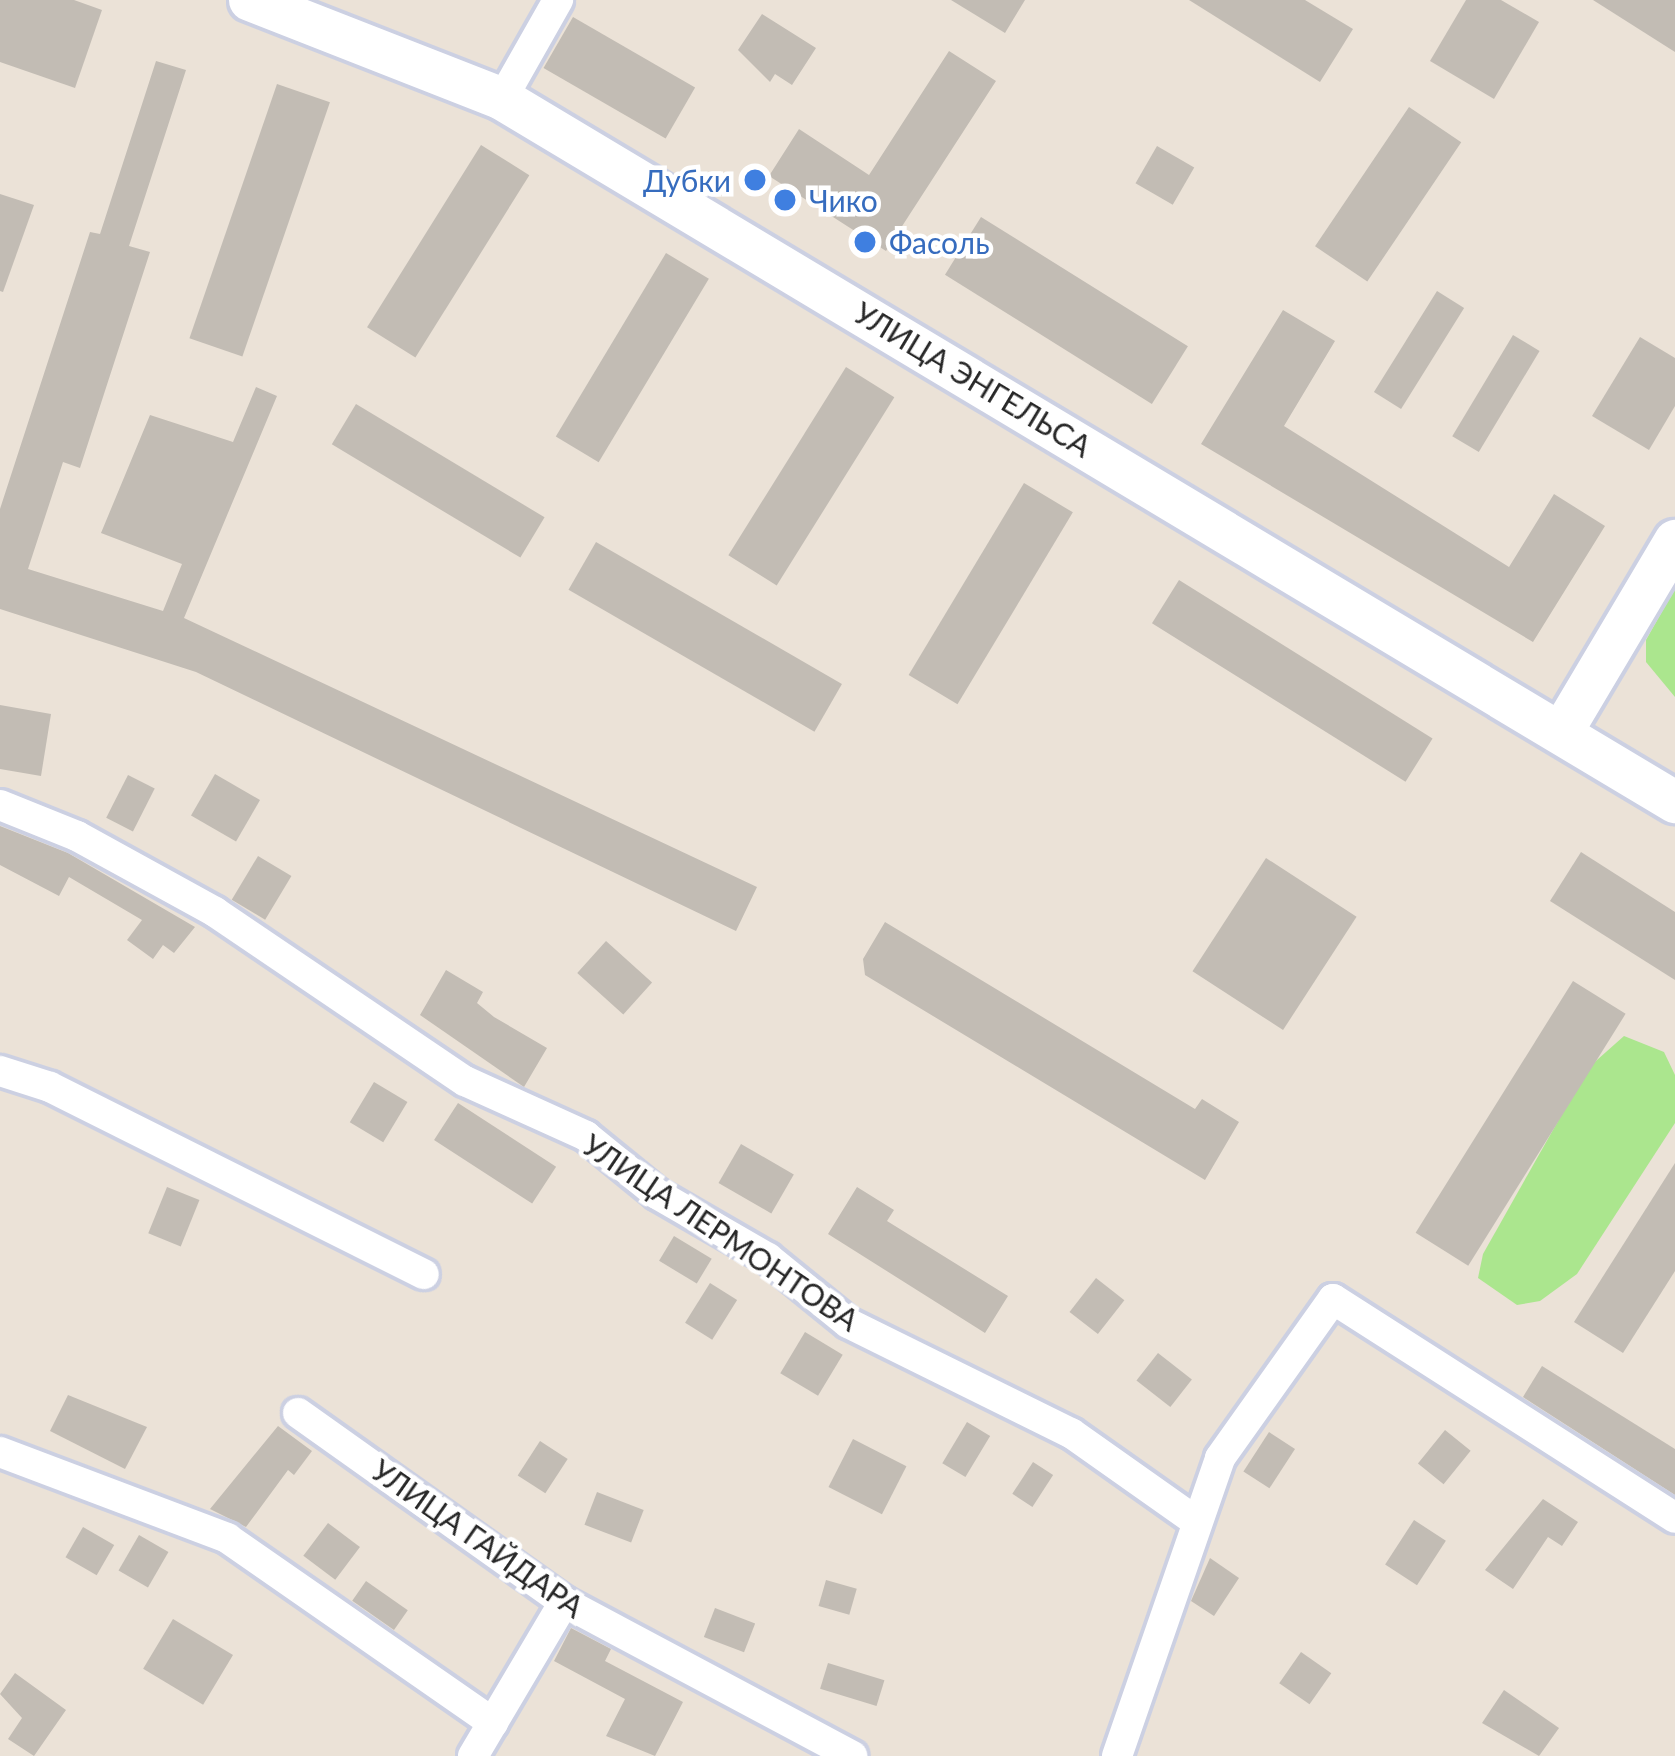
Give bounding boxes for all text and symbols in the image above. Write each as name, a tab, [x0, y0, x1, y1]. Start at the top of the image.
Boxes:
place label: Дубки	[643, 162, 731, 198]
marker: Дубки	[742, 167, 768, 193]
place label: Чико	[809, 182, 878, 218]
marker: Чико	[772, 187, 798, 213]
place label: Фасоль	[889, 224, 989, 260]
marker: Фасоль	[852, 229, 878, 255]
street label: УЛИЦА ЭНГЕЛЬСА	[848, 294, 1098, 464]
street label: УЛИЦА ЛЕРМОНТОВА	[576, 1126, 866, 1338]
street label: УЛИЦА ГАЙДАРА	[365, 1451, 591, 1625]

